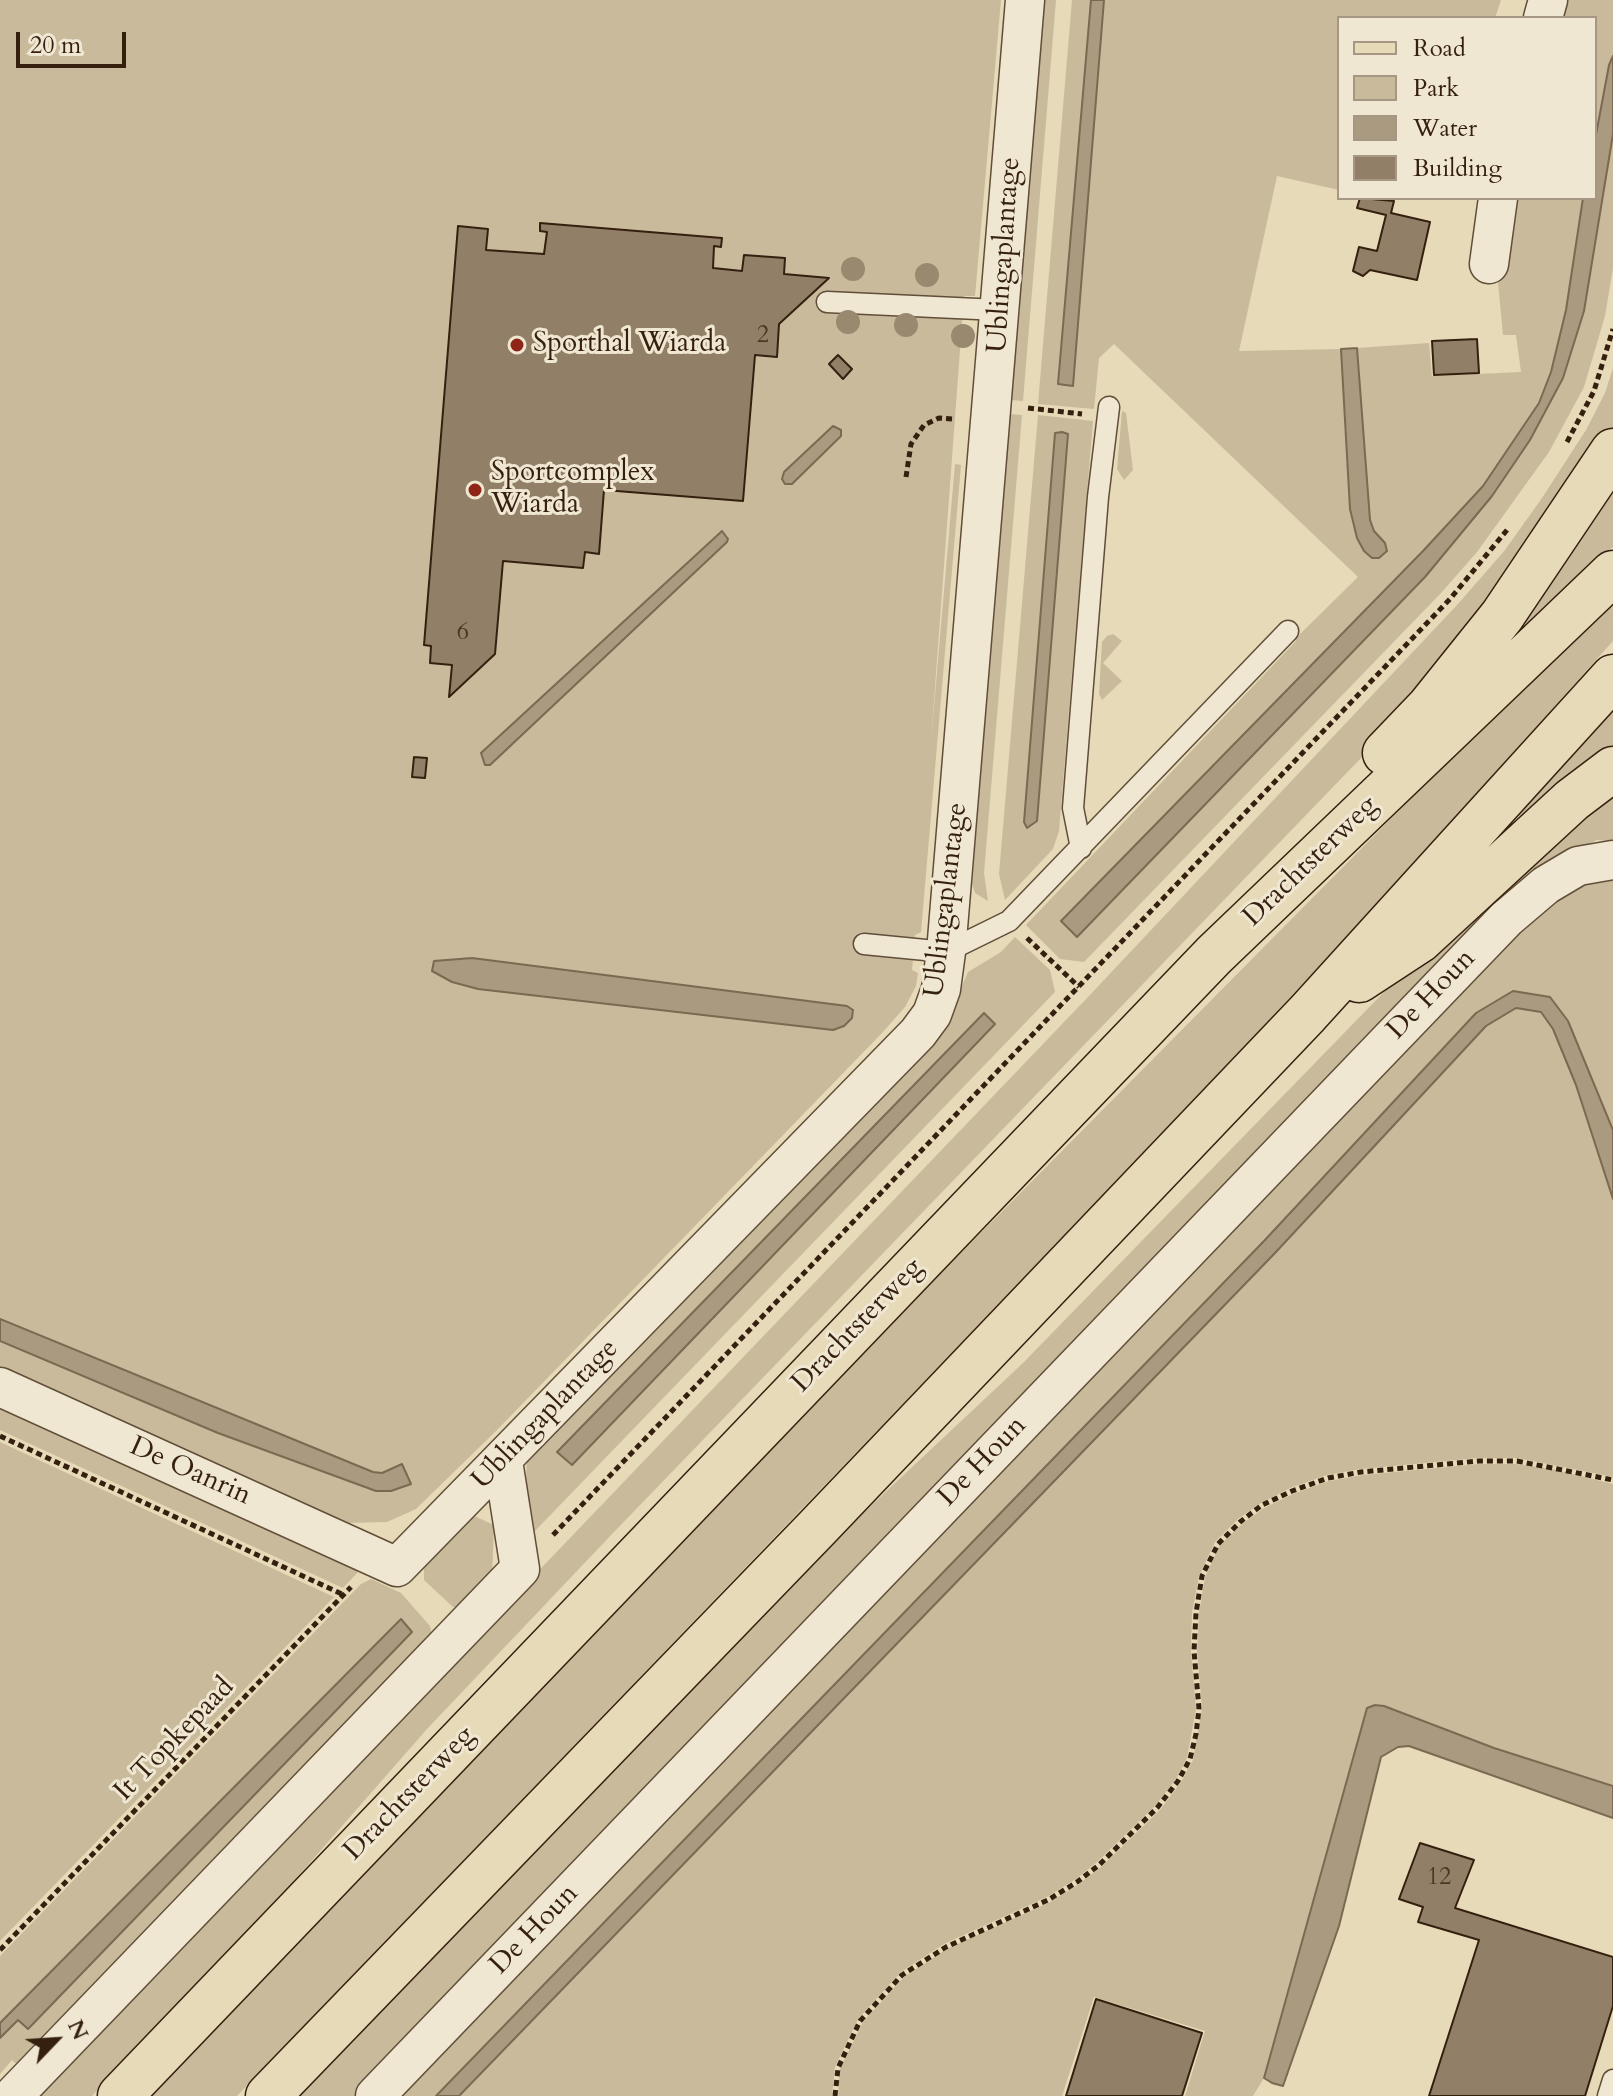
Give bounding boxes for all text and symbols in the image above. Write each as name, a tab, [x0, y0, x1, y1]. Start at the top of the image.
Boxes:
scale bar	[20, 16, 130, 66]
legend	[1337, 16, 1597, 200]
text: 20 m	[30, 29, 81, 62]
text: Road	[1413, 32, 1466, 65]
text: Park	[1413, 72, 1459, 105]
text: Water	[1413, 112, 1477, 145]
text: Building	[1413, 152, 1502, 185]
street label: Ublingaplantage	[981, 156, 1029, 354]
house number: 2	[757, 322, 769, 350]
place label: Sporthal Wiarda	[533, 328, 726, 362]
marker: Sporthal Wiarda	[508, 336, 526, 354]
place label: Sportcomplex Wiarda	[491, 457, 654, 523]
marker: Sportcomplex Wiarda	[466, 481, 484, 499]
house number: 6	[457, 619, 469, 647]
street label: Drachtsterweg	[1237, 789, 1385, 935]
street label: Ublingaplantage	[918, 801, 976, 999]
street label: De Houn	[1381, 943, 1483, 1047]
street label: Drachtsterweg	[785, 1252, 931, 1400]
street label: Ublingaplantage	[466, 1333, 626, 1497]
street label: De Houn	[932, 1410, 1034, 1514]
street label: De Oanrin	[124, 1430, 256, 1514]
street label: It Topkepaad	[108, 1671, 242, 1809]
street label: Drachtsterweg	[337, 1720, 483, 1868]
house number: 12	[1427, 1864, 1451, 1892]
street label: De Houn	[484, 1878, 586, 1982]
north arrow	[16, 2000, 96, 2080]
text: N	[60, 2015, 95, 2045]

